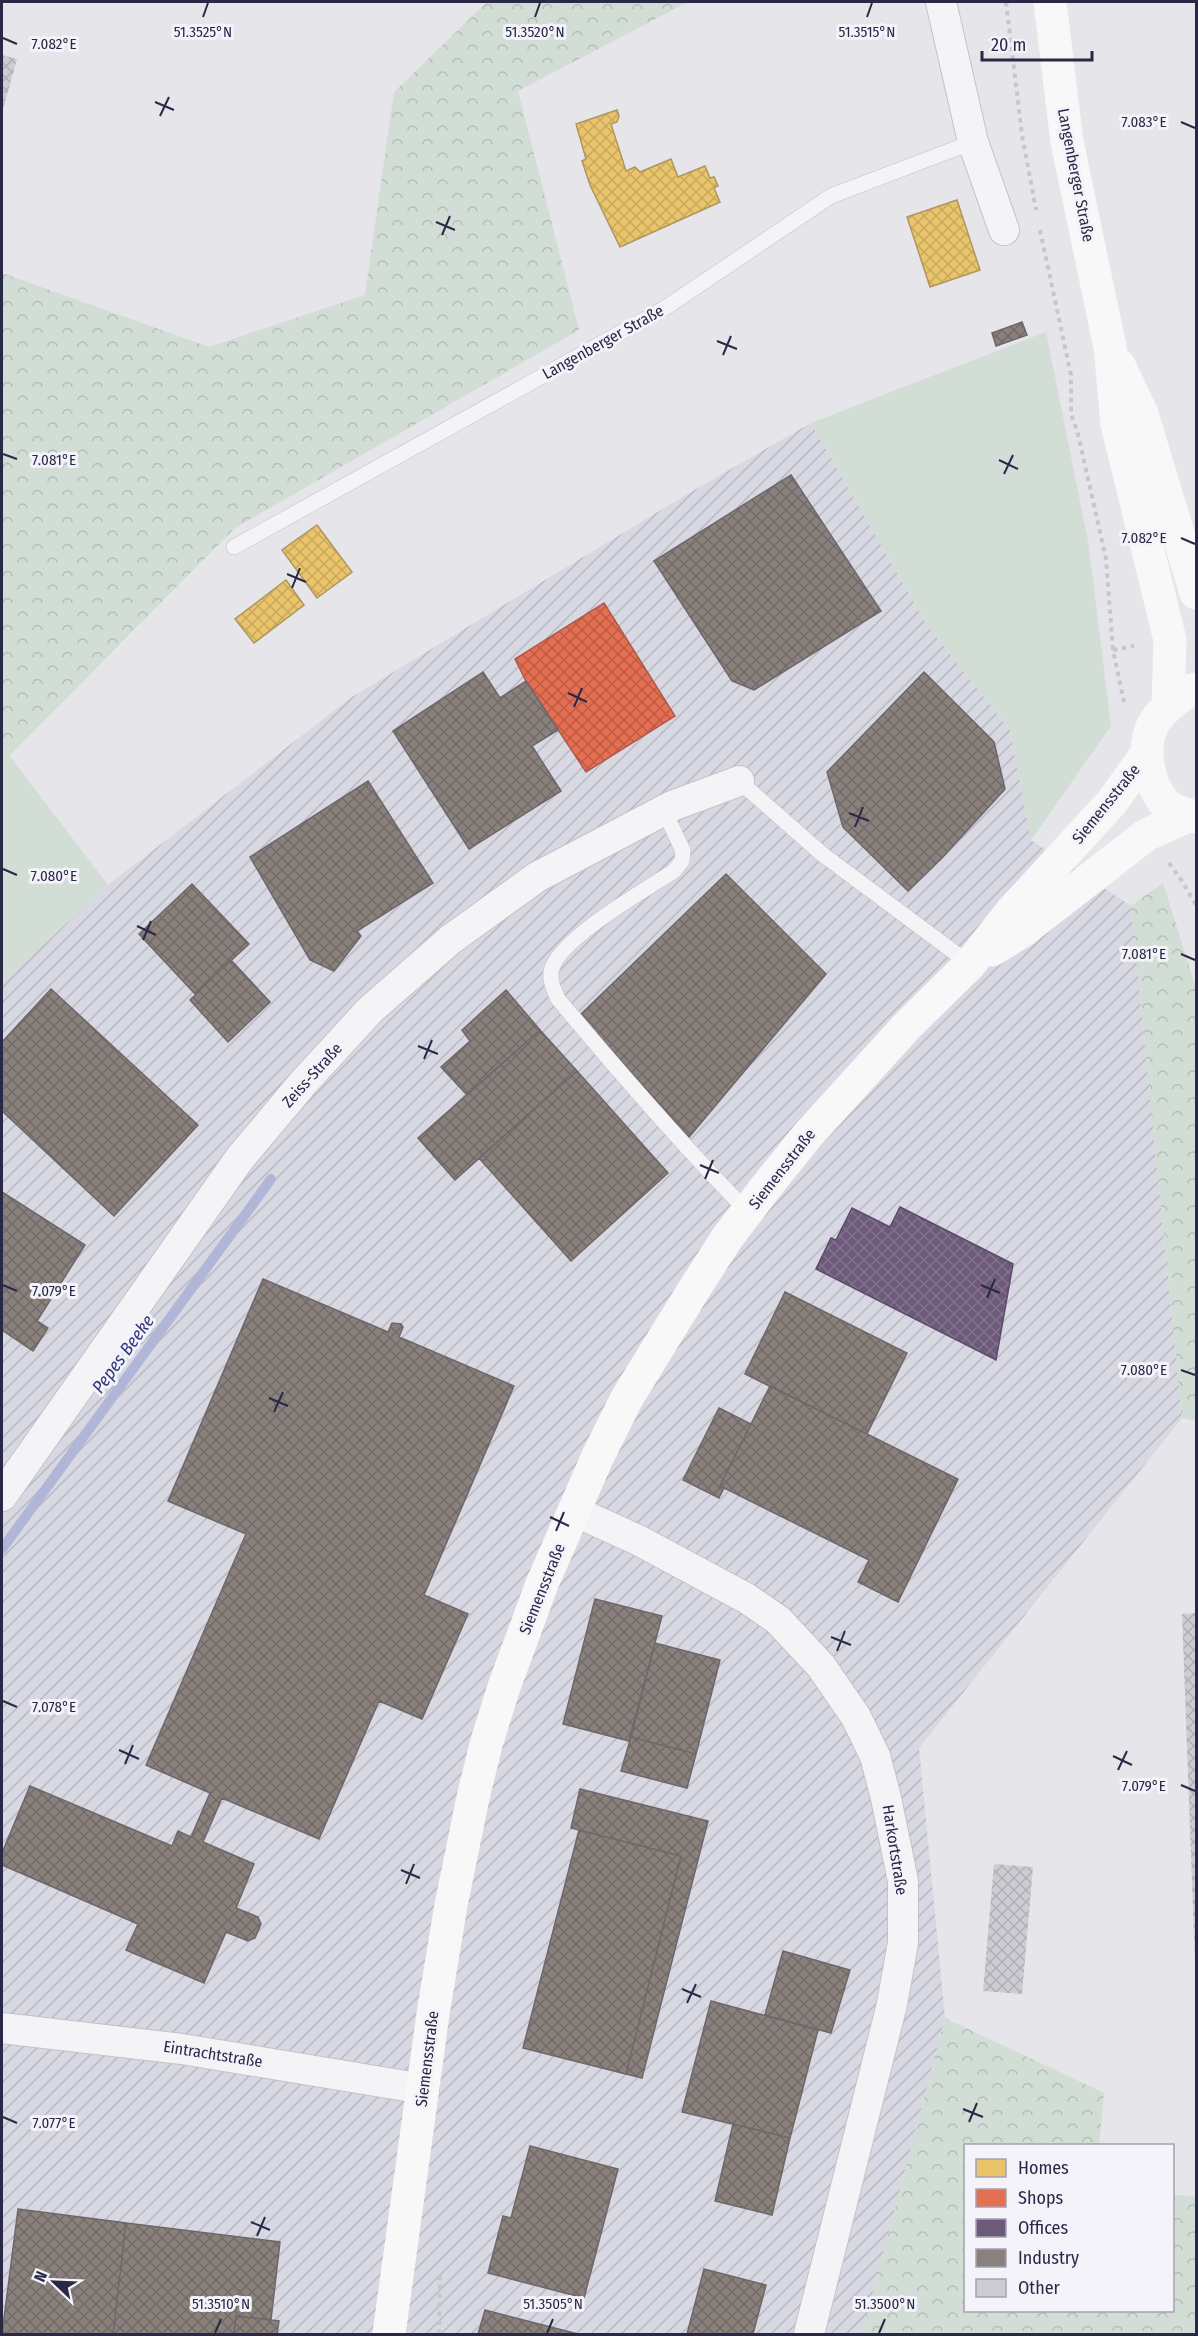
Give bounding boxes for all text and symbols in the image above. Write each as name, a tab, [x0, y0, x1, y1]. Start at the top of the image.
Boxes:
text: 51.3525°N	[174, 23, 232, 41]
text: 51.3520°N	[505, 23, 565, 41]
text: 51.3515°N	[839, 23, 895, 41]
scale bar	[982, 24, 1092, 62]
text: 20 m	[991, 34, 1026, 56]
text: 7.082°E	[32, 35, 76, 53]
street label: Langenberger Straße	[1054, 107, 1098, 244]
text: 7.083°E	[1121, 113, 1167, 131]
street label: Langenberger Straße	[539, 301, 667, 383]
text: 7.081°E	[32, 451, 76, 469]
text: 7.082°E	[1122, 529, 1166, 547]
street label: Siemensstraße	[1068, 760, 1144, 848]
text: 7.080°E	[31, 867, 77, 885]
text: 7.081°E	[1122, 945, 1166, 963]
street label: Zeiss-Straße	[278, 1039, 346, 1111]
street label: Siemensstraße	[745, 1125, 819, 1213]
text: 7.079°E	[32, 1282, 76, 1300]
water label: Pepes Beeke	[87, 1310, 159, 1397]
text: 7.080°E	[1121, 1361, 1167, 1379]
street label: Siemensstraße	[515, 1541, 569, 1637]
text: 7.078°E	[32, 1698, 76, 1716]
text: 7.079°E	[1122, 1777, 1166, 1795]
street label: Harkortstraße	[878, 1804, 912, 1897]
street label: Siemensstraße	[412, 2010, 442, 2108]
street label: Eintrachtstraße	[162, 2037, 264, 2071]
text: 7.077°E	[32, 2114, 76, 2132]
legend	[964, 2144, 1174, 2312]
text: Homes	[1018, 2157, 1069, 2179]
text: Shops	[1018, 2187, 1063, 2209]
text: Offices	[1018, 2217, 1068, 2239]
text: Industry	[1018, 2247, 1079, 2269]
north arrow	[24, 2252, 84, 2312]
text: N	[30, 2268, 51, 2284]
text: Other	[1018, 2277, 1061, 2299]
text: 51.3510°N	[192, 2295, 250, 2313]
text: 51.3505°N	[523, 2295, 583, 2313]
text: 51.3500°N	[855, 2295, 915, 2313]

